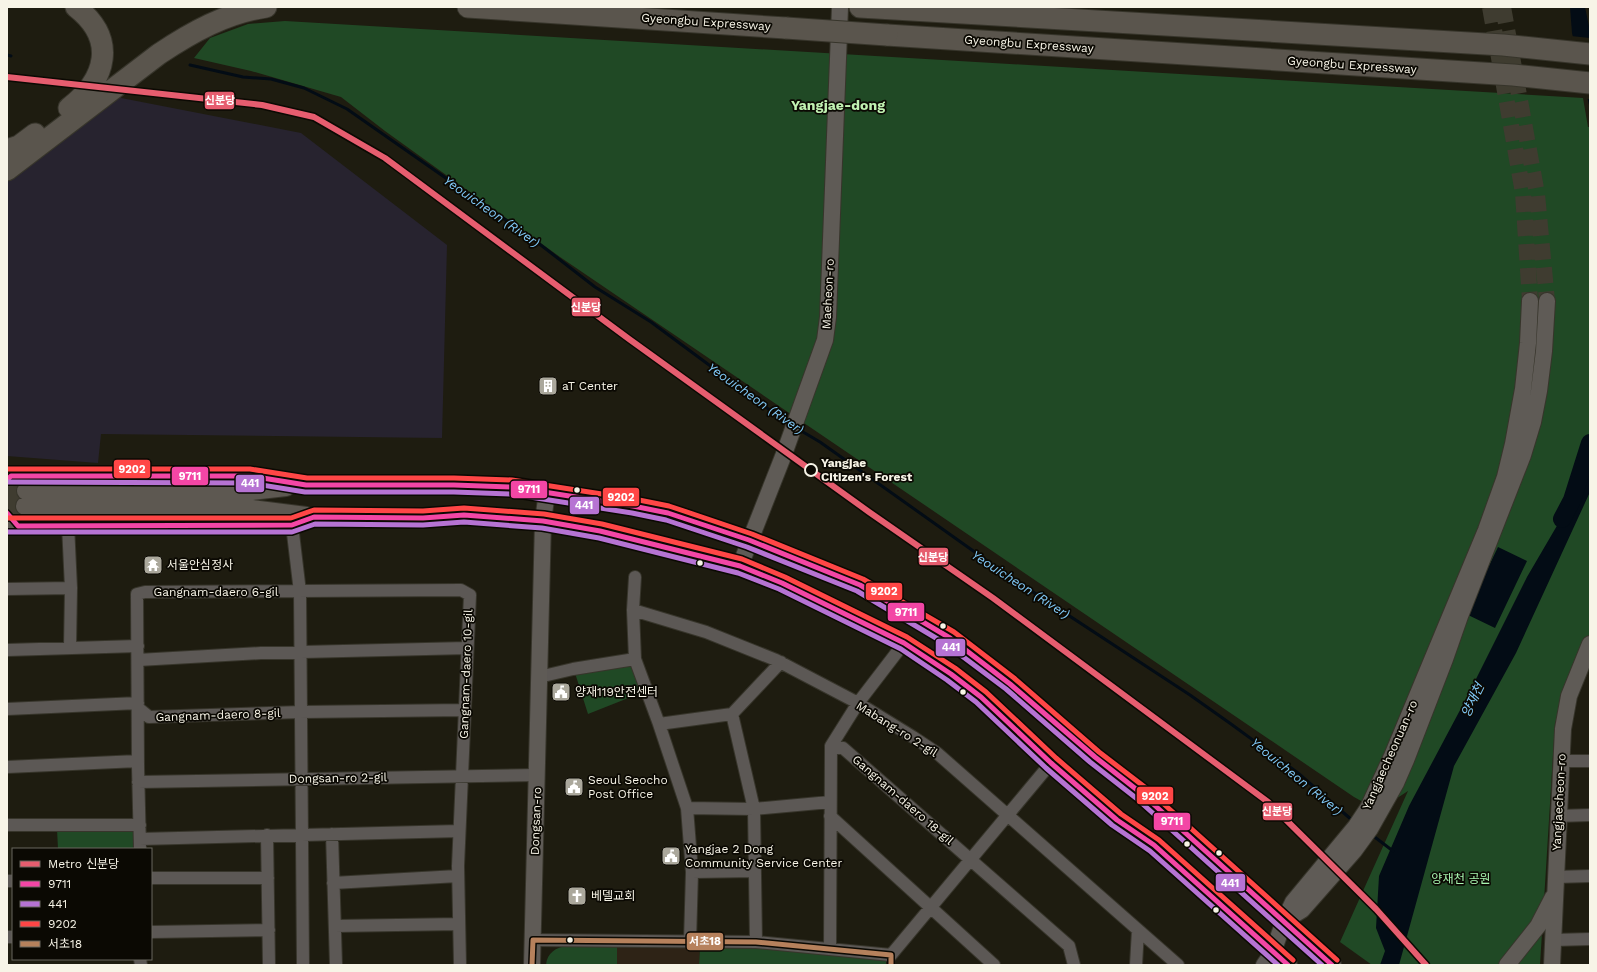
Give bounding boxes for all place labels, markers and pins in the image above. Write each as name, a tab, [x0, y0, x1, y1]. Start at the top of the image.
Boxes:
building icon: aT Center	[537, 375, 559, 397]
place label: aT Center	[562, 379, 618, 393]
place label: Yangjae Citizen's Forest	[821, 456, 913, 484]
marker: Yangjae Citizen's Forest	[804, 463, 818, 477]
unlabelled marker	[572, 485, 582, 495]
temple icon: 서울안심정사	[142, 554, 164, 576]
place label: 서울안심정사	[167, 558, 233, 572]
unlabelled marker	[695, 558, 705, 568]
unlabelled marker	[938, 621, 948, 631]
public building icon: 양재119안전센터	[550, 681, 572, 703]
place label: 양재119안전센터	[575, 685, 658, 699]
unlabelled marker	[958, 687, 968, 697]
place label: Seoul Seocho Post Office	[588, 773, 668, 801]
public building icon: Seoul Seocho Post Office	[563, 776, 585, 798]
unlabelled marker	[1182, 839, 1192, 849]
place label: Yangjae 2 Dong Community Service Center	[685, 842, 842, 870]
public building icon: Yangjae 2 Dong Community Service Center	[660, 845, 682, 867]
unlabelled marker	[1214, 848, 1224, 858]
church icon: 베델교회	[566, 885, 588, 907]
place label: 베델교회	[591, 889, 635, 903]
unlabelled marker	[1211, 905, 1221, 915]
unlabelled marker	[565, 935, 575, 945]

